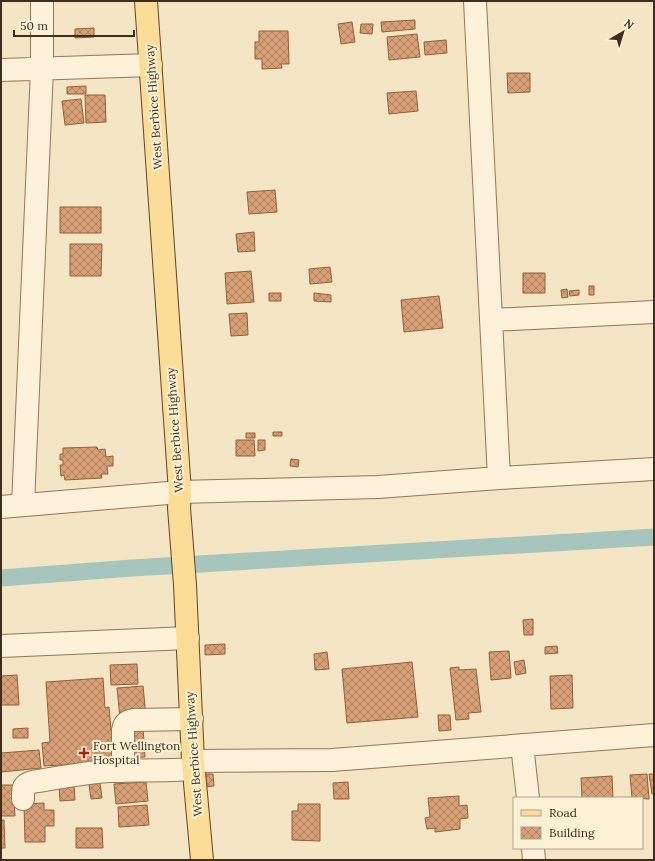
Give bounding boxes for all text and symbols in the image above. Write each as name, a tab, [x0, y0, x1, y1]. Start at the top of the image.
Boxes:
scale bar	[14, 12, 134, 38]
north arrow	[603, 12, 643, 52]
text: N	[621, 16, 637, 33]
text: 50 m	[20, 18, 48, 33]
street label: West Berbice Highway	[142, 43, 165, 170]
street label: West Berbice Highway	[163, 366, 186, 493]
street label: West Berbice Highway	[182, 690, 205, 817]
place label: Fort Wellington Hospital	[93, 738, 180, 767]
marker: Fort Wellington Hospital	[78, 747, 90, 759]
legend	[513, 797, 643, 849]
text: Road	[549, 805, 577, 820]
text: Building	[549, 825, 595, 840]

